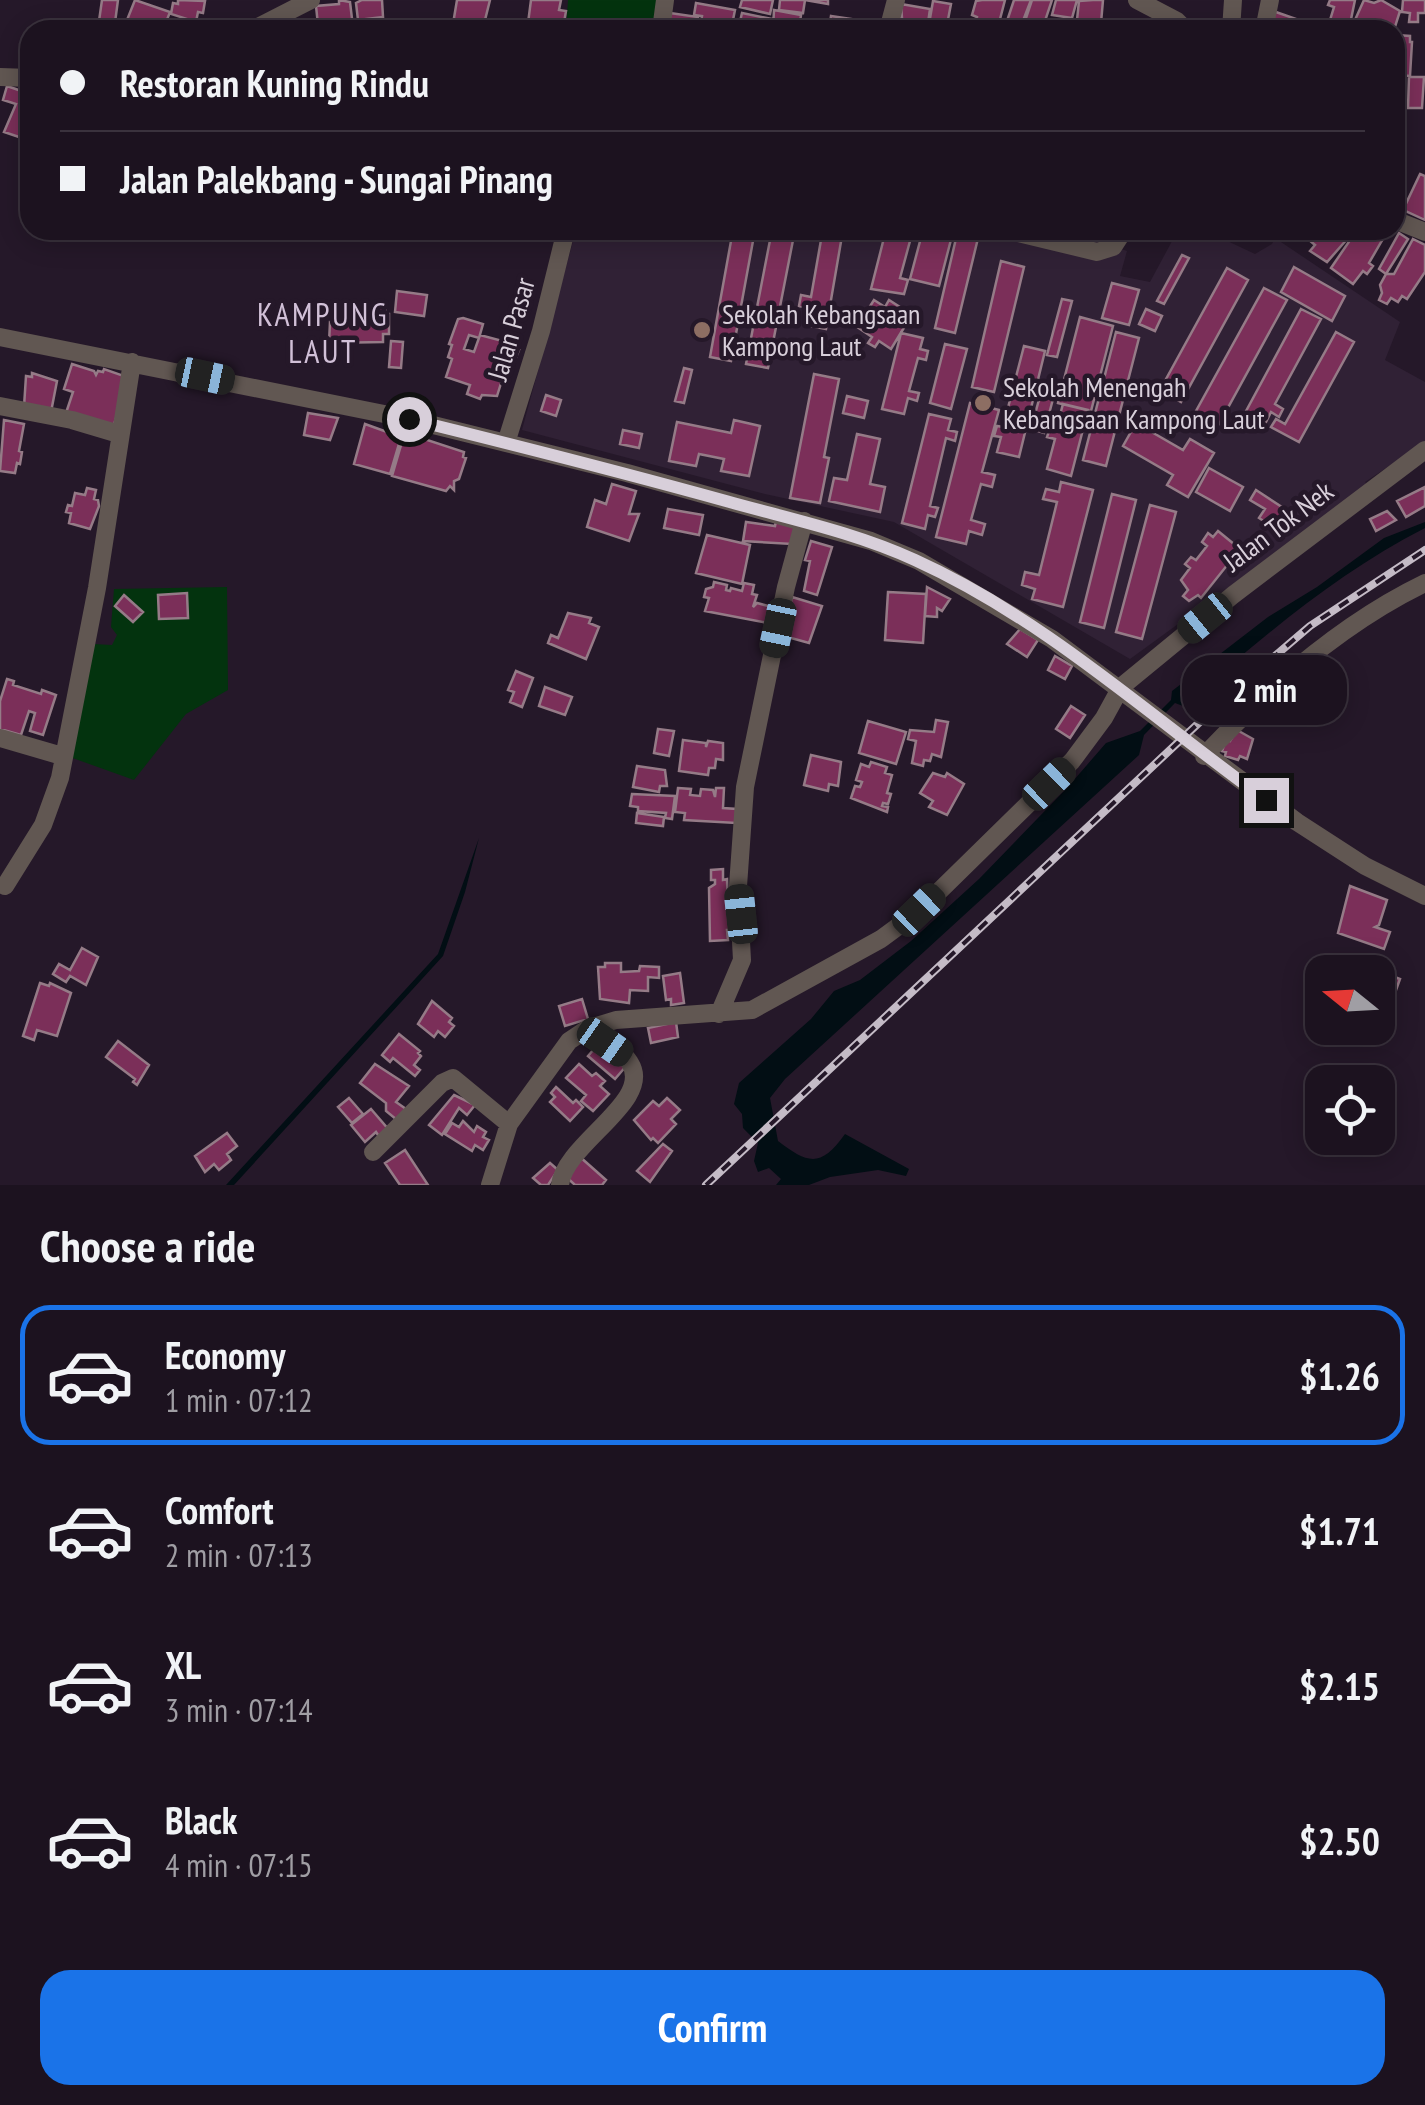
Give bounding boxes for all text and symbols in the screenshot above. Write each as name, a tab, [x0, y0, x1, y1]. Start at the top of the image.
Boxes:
text: Restoran Kuning Rindu	[120, 58, 429, 107]
text: Jalan Palekbang - Sungai Pinang	[120, 154, 553, 203]
street label: Jalan Pasar	[478, 273, 543, 386]
district label: KAMPUNG LAUT	[257, 293, 389, 372]
place label: Sekolah Kebangsaan Kampong Laut	[722, 295, 920, 364]
marker: Sekolah Kebangsaan Kampong Laut	[691, 319, 713, 341]
car	[173, 355, 237, 397]
place label: Sekolah Menengah Kebangsaan Kampong Laut	[1003, 368, 1265, 437]
marker: Sekolah Menengah Kebangsaan Kampong Laut	[972, 392, 994, 414]
route start	[387, 397, 432, 442]
street label: Jalan Tok Nek	[1214, 472, 1340, 580]
car	[1172, 587, 1238, 649]
car	[757, 596, 799, 660]
callout: 2 min	[1184, 655, 1348, 725]
text: 2 min	[1232, 669, 1297, 711]
car	[1017, 752, 1081, 816]
route end	[1244, 778, 1289, 823]
car	[887, 878, 951, 942]
car	[723, 883, 759, 945]
north arrow	[1305, 955, 1395, 1045]
map controls	[1305, 955, 1395, 1155]
car	[572, 1013, 638, 1071]
button: locate	[1305, 1065, 1395, 1155]
text: Choose a ride	[40, 1216, 255, 1274]
icon: car	[45, 1330, 135, 1420]
text: Economy	[165, 1330, 285, 1379]
text: $1.26	[1299, 1351, 1380, 1400]
text: 1 min · 07:12	[165, 1379, 313, 1421]
icon: car	[45, 1485, 135, 1575]
text: Comfort	[165, 1485, 274, 1534]
text: $1.71	[1299, 1506, 1380, 1555]
text: 2 min · 07:13	[165, 1534, 313, 1576]
icon: car	[45, 1640, 135, 1730]
text: XL	[165, 1640, 201, 1689]
text: $2.15	[1299, 1661, 1380, 1710]
text: 3 min · 07:14	[165, 1689, 313, 1731]
icon: car	[45, 1795, 135, 1885]
text: Black	[165, 1795, 238, 1844]
text: $2.50	[1299, 1816, 1380, 1865]
text: 4 min · 07:15	[165, 1844, 313, 1886]
button: Confirm	[40, 1970, 1385, 2085]

